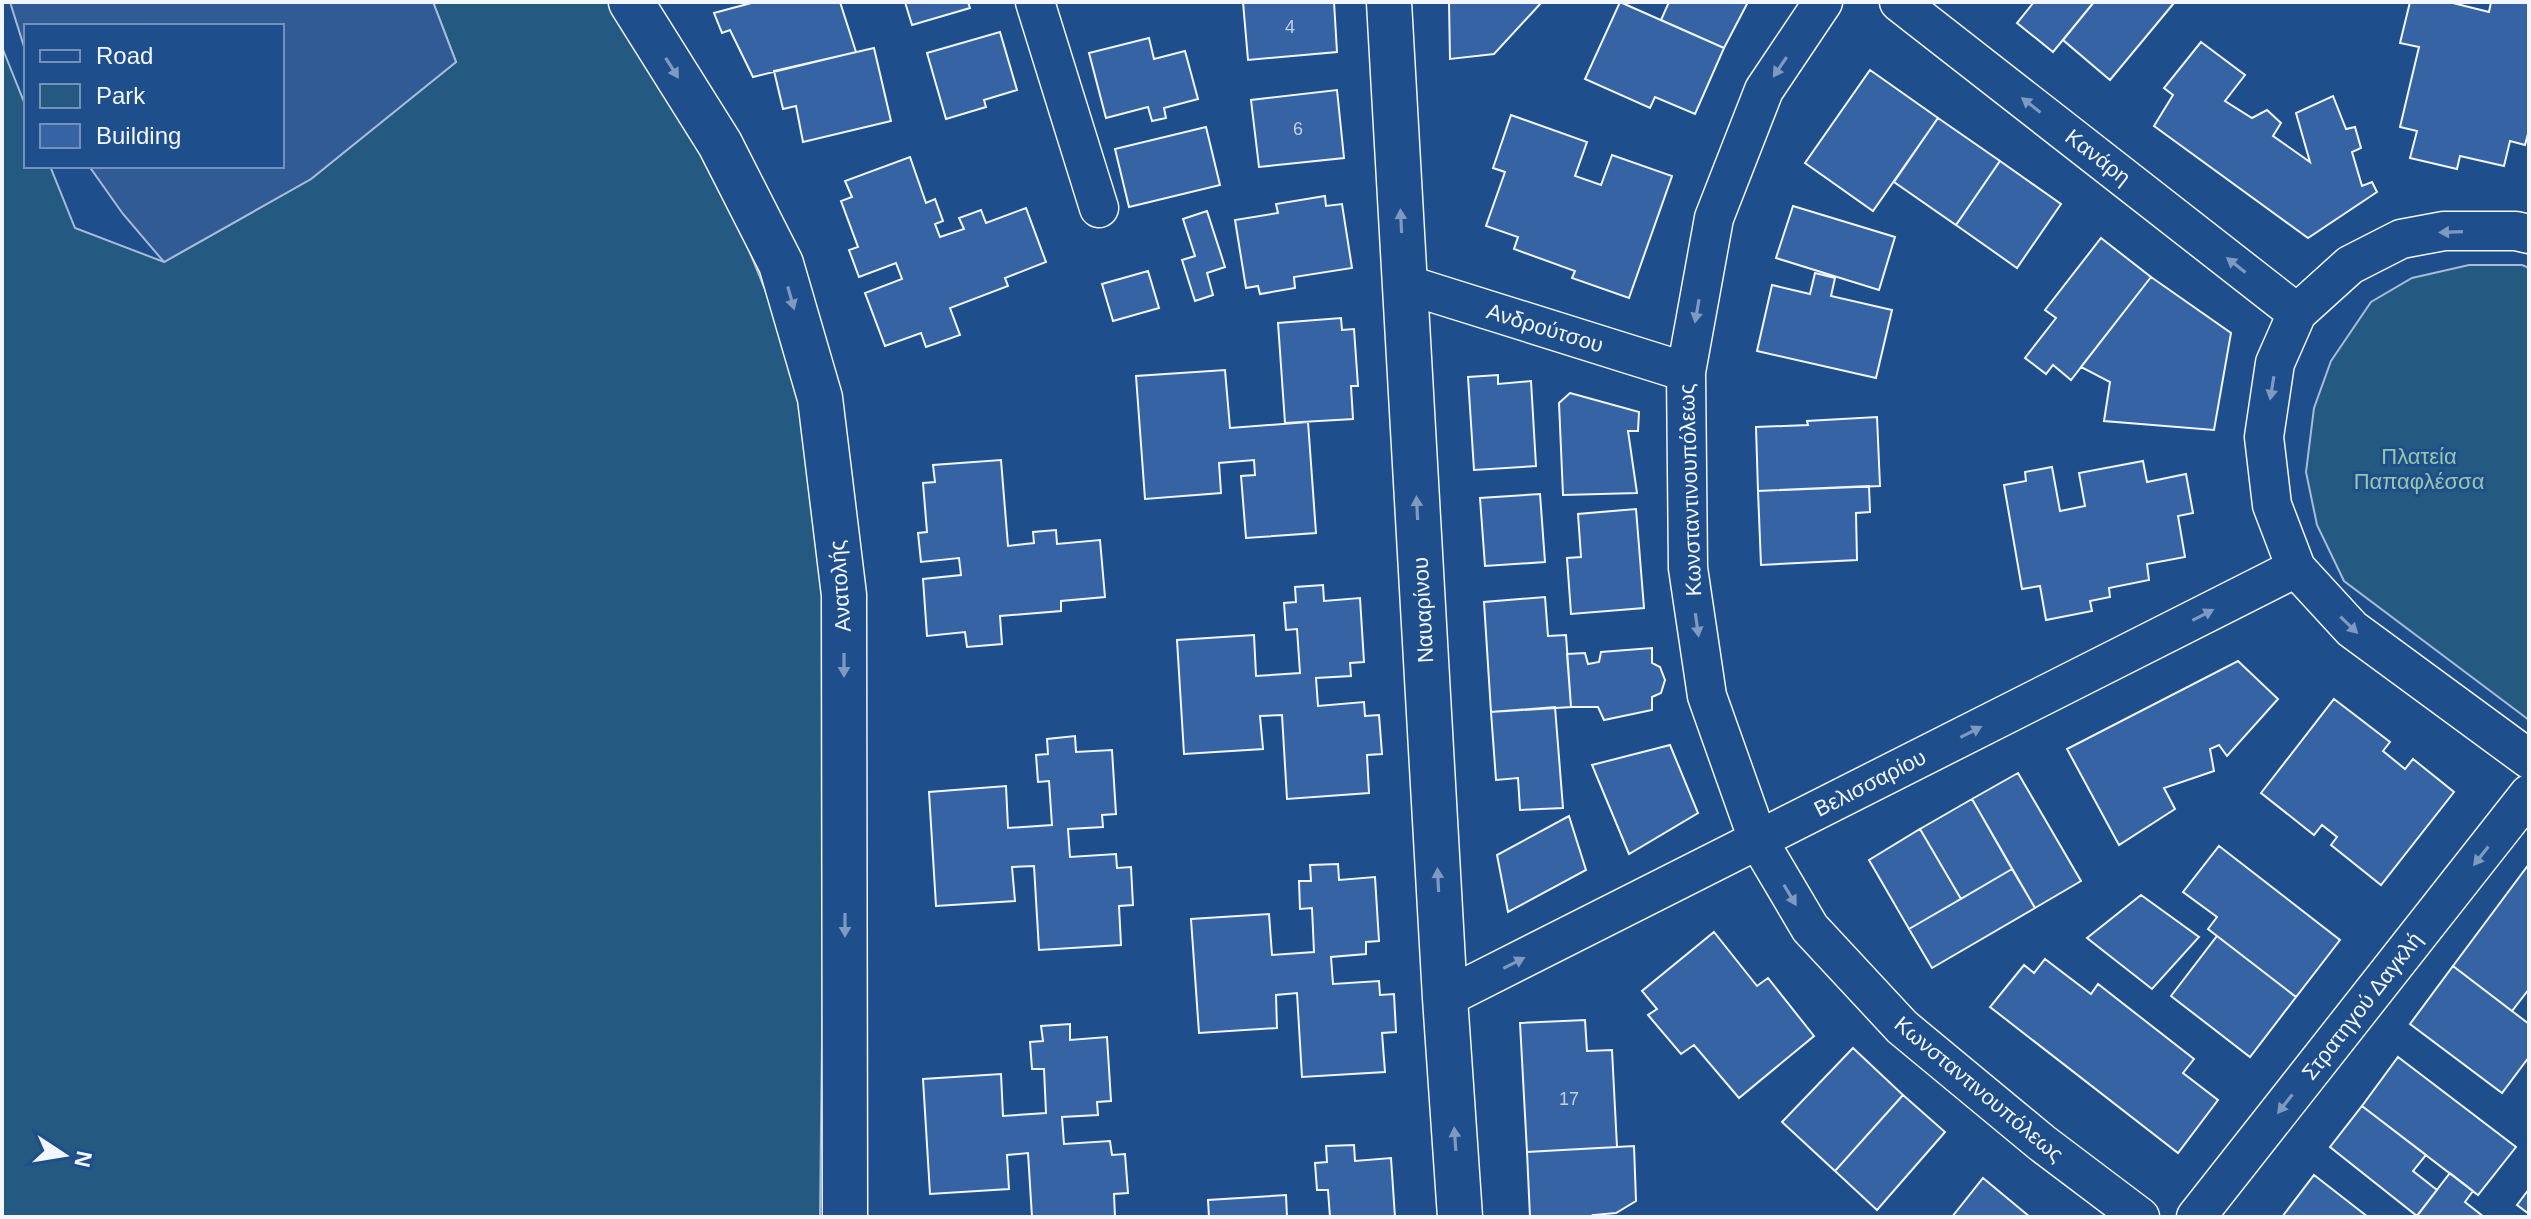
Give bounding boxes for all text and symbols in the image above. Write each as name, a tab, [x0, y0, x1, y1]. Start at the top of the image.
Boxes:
house number: 4	[1285, 17, 1295, 37]
legend	[24, 24, 284, 168]
text: Road	[96, 42, 153, 69]
one-way arrow	[1772, 56, 1787, 77]
one-way arrow	[665, 57, 679, 79]
text: Park	[96, 82, 146, 109]
one-way arrow	[2021, 97, 2041, 113]
house number: 6	[1293, 119, 1303, 139]
text: Building	[96, 122, 181, 149]
street label: Κανάρη	[2061, 124, 2135, 190]
one-way arrow	[1394, 208, 1407, 233]
one-way arrow	[2438, 225, 2463, 238]
one-way arrow	[2226, 257, 2246, 273]
one-way arrow	[785, 287, 798, 311]
street label: Ανδρούτσου	[1484, 298, 1606, 358]
one-way arrow	[1690, 299, 1703, 324]
one-way arrow	[2265, 376, 2277, 401]
street label: Κωνσταντινουπόλεως	[1674, 383, 1706, 597]
park label: Πλατεία Παπαφλέσσα	[2354, 444, 2485, 494]
one-way arrow	[1410, 495, 1423, 520]
street label: Ανατολής	[824, 539, 856, 633]
street label: Ναυαρίνου	[1408, 556, 1438, 664]
one-way arrow	[2192, 608, 2215, 622]
one-way arrow	[1691, 613, 1704, 638]
one-way arrow	[2339, 615, 2358, 634]
one-way arrow	[838, 653, 850, 678]
one-way arrow	[1960, 726, 1983, 739]
street label: Βελισσαρίου	[1810, 744, 1930, 822]
one-way arrow	[2473, 846, 2489, 866]
one-way arrow	[1431, 867, 1444, 892]
one-way arrow	[1783, 884, 1797, 906]
one-way arrow	[839, 913, 851, 938]
street label: Στρατηγού Δαγκλή	[2297, 927, 2427, 1085]
one-way arrow	[1503, 957, 1526, 970]
street label: Κωνσταντινουπόλεως	[1890, 1011, 2068, 1167]
house number: 17	[1559, 1089, 1579, 1109]
one-way arrow	[2277, 1094, 2294, 1114]
north arrow	[24, 1115, 104, 1195]
one-way arrow	[1448, 1126, 1461, 1151]
text: N	[69, 1149, 97, 1169]

